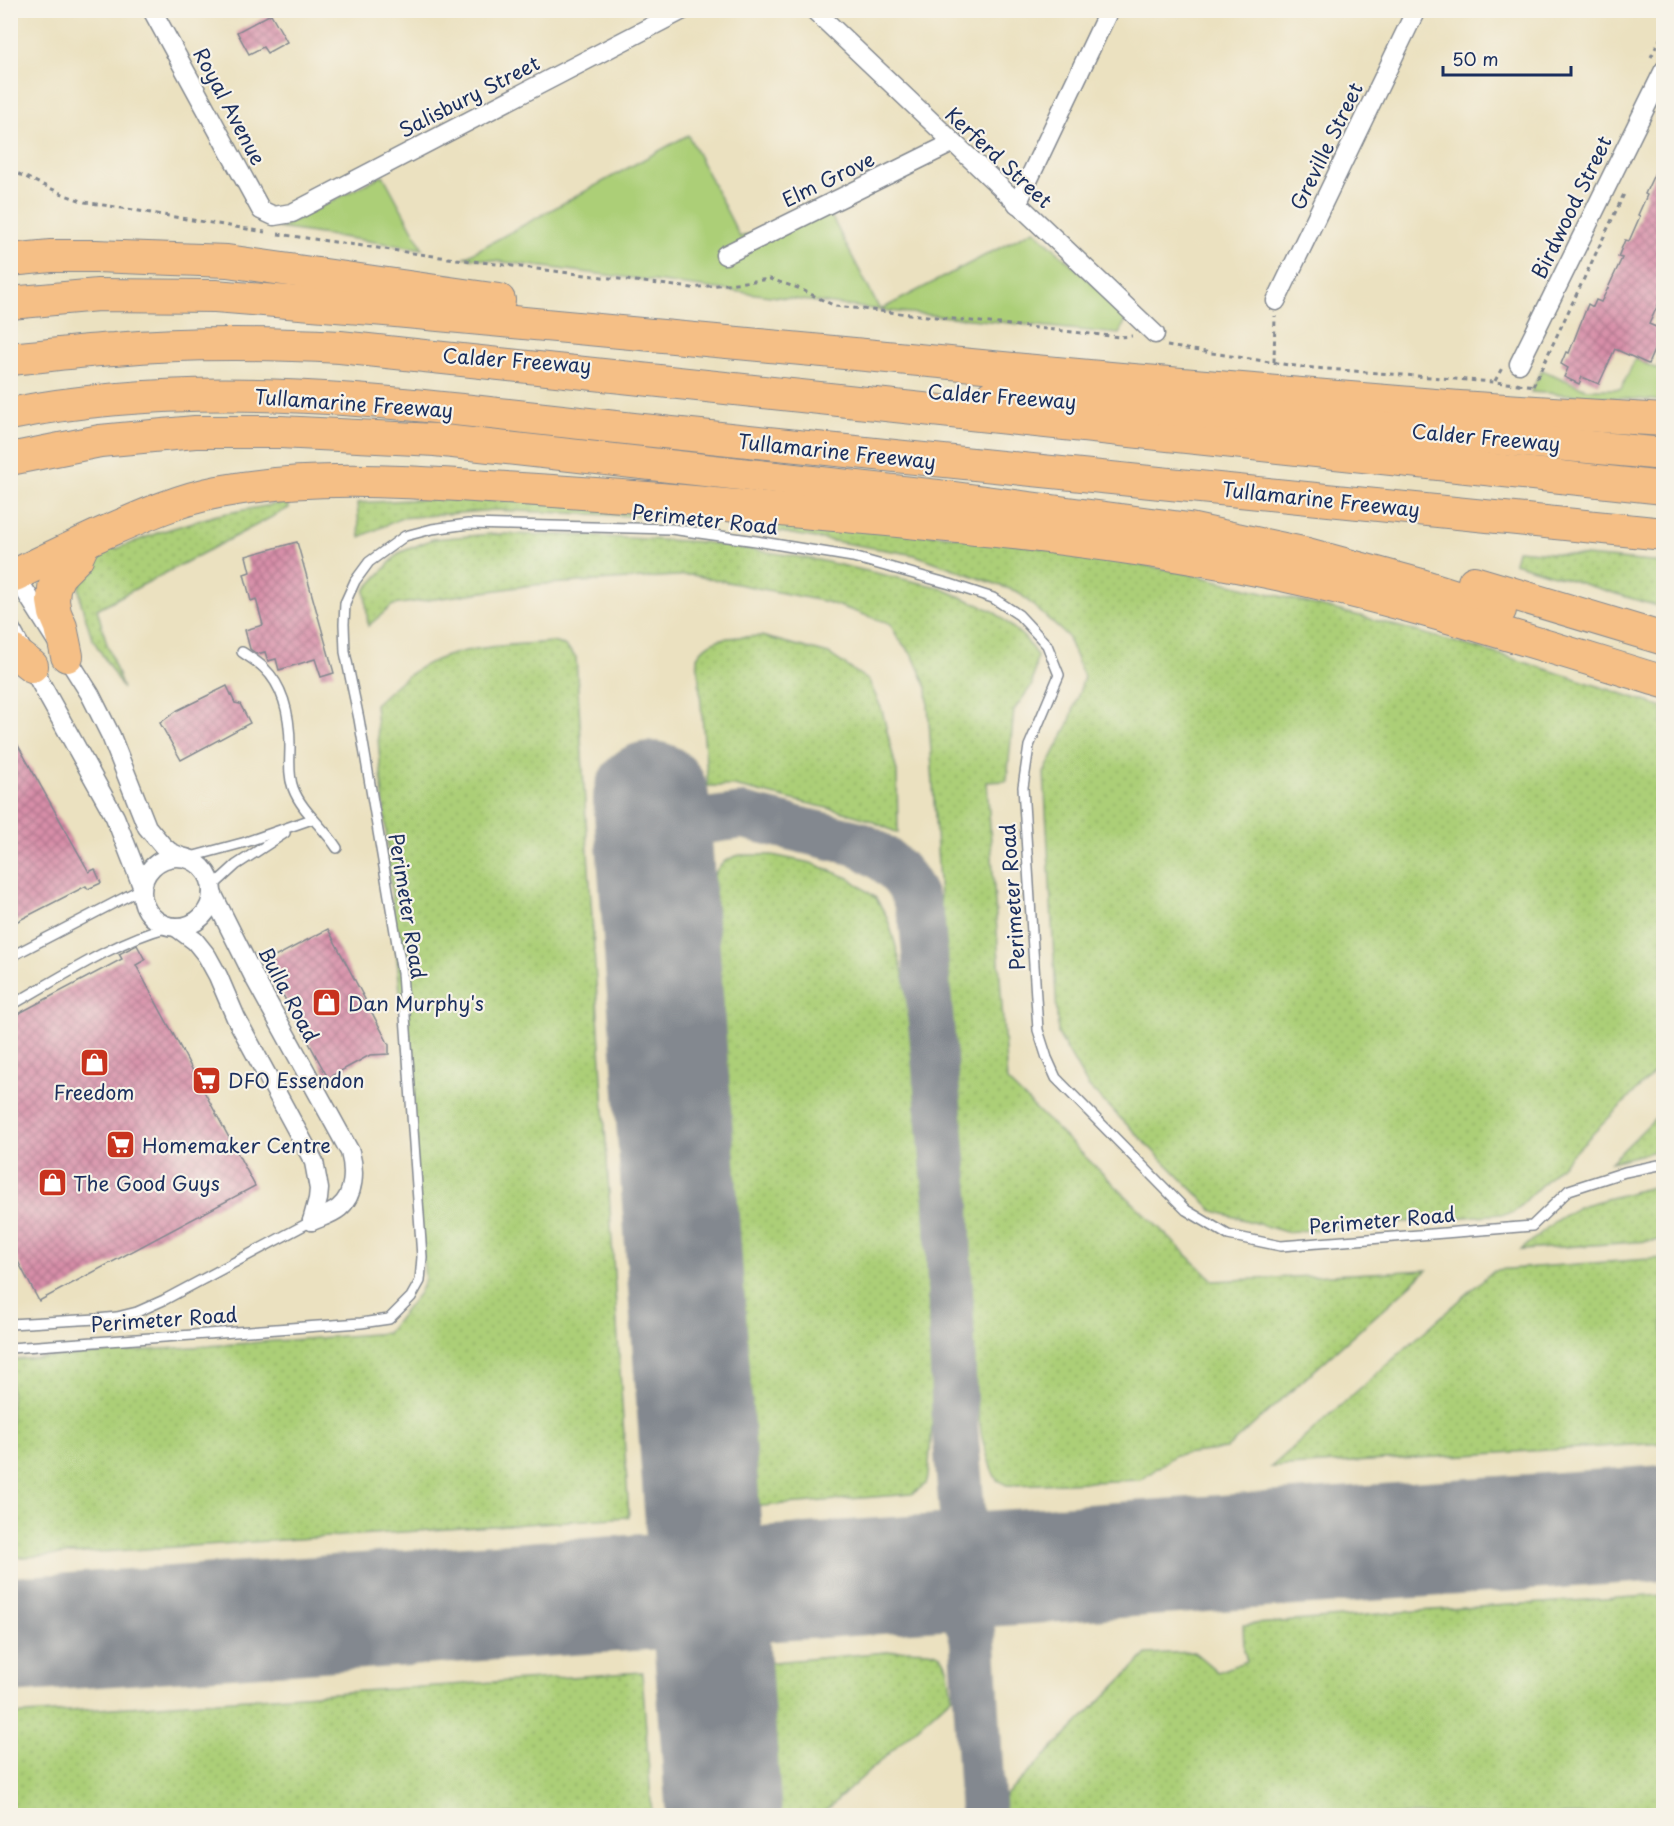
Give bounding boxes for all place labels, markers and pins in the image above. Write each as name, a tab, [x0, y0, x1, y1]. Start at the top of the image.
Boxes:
shop icon: Dan Murphy's	[311, 987, 343, 1019]
place label: Dan Murphy's	[348, 988, 484, 1018]
shop icon: Freedom	[78, 1046, 110, 1078]
supermarket icon: DFO Essendon	[191, 1064, 223, 1096]
place label: DFO Essendon	[228, 1065, 365, 1095]
place label: Freedom	[54, 1077, 134, 1107]
supermarket icon: Homemaker Centre	[105, 1129, 137, 1161]
place label: Homemaker Centre	[142, 1130, 331, 1160]
shop icon: The Good Guys	[36, 1167, 68, 1199]
place label: The Good Guys	[73, 1168, 220, 1198]

